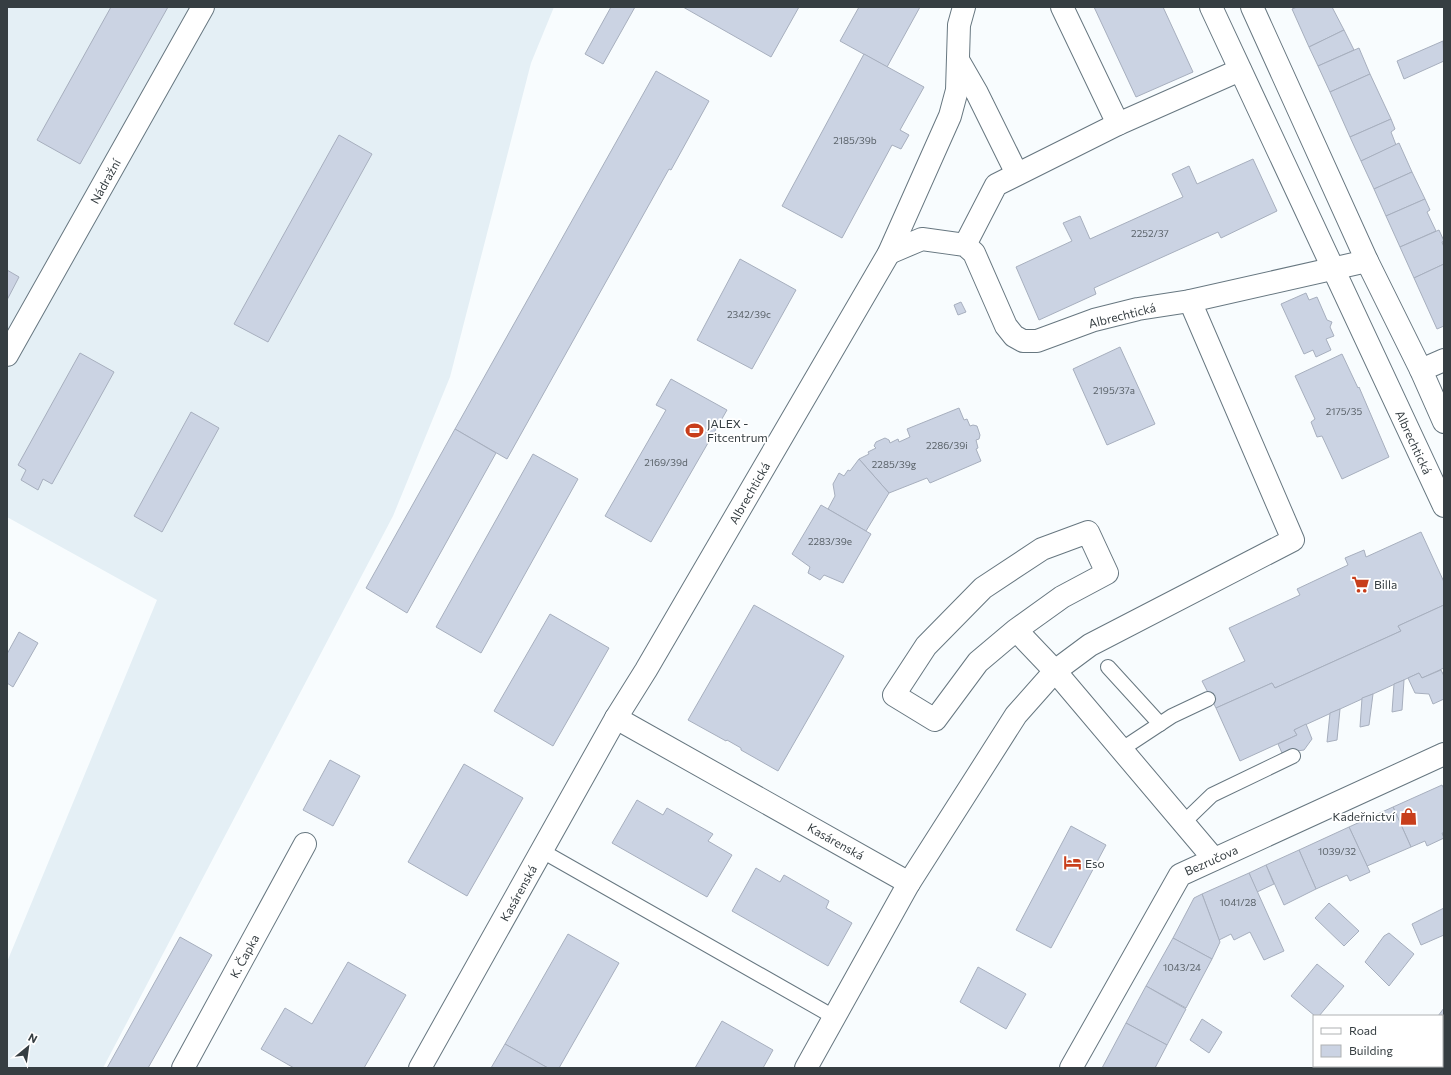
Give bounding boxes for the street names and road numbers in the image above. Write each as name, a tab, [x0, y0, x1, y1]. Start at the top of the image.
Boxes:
street label: Nádražní	[87, 155, 123, 206]
street label: Albrechtická	[1087, 300, 1157, 330]
street label: Albrechtická	[1393, 408, 1435, 476]
street label: Albrechtická	[726, 460, 772, 526]
street label: Kasárenská	[805, 820, 867, 862]
street label: Bezručova	[1182, 842, 1240, 878]
street label: Kasárenská	[497, 862, 539, 924]
street label: K. Čapka	[227, 932, 261, 980]

